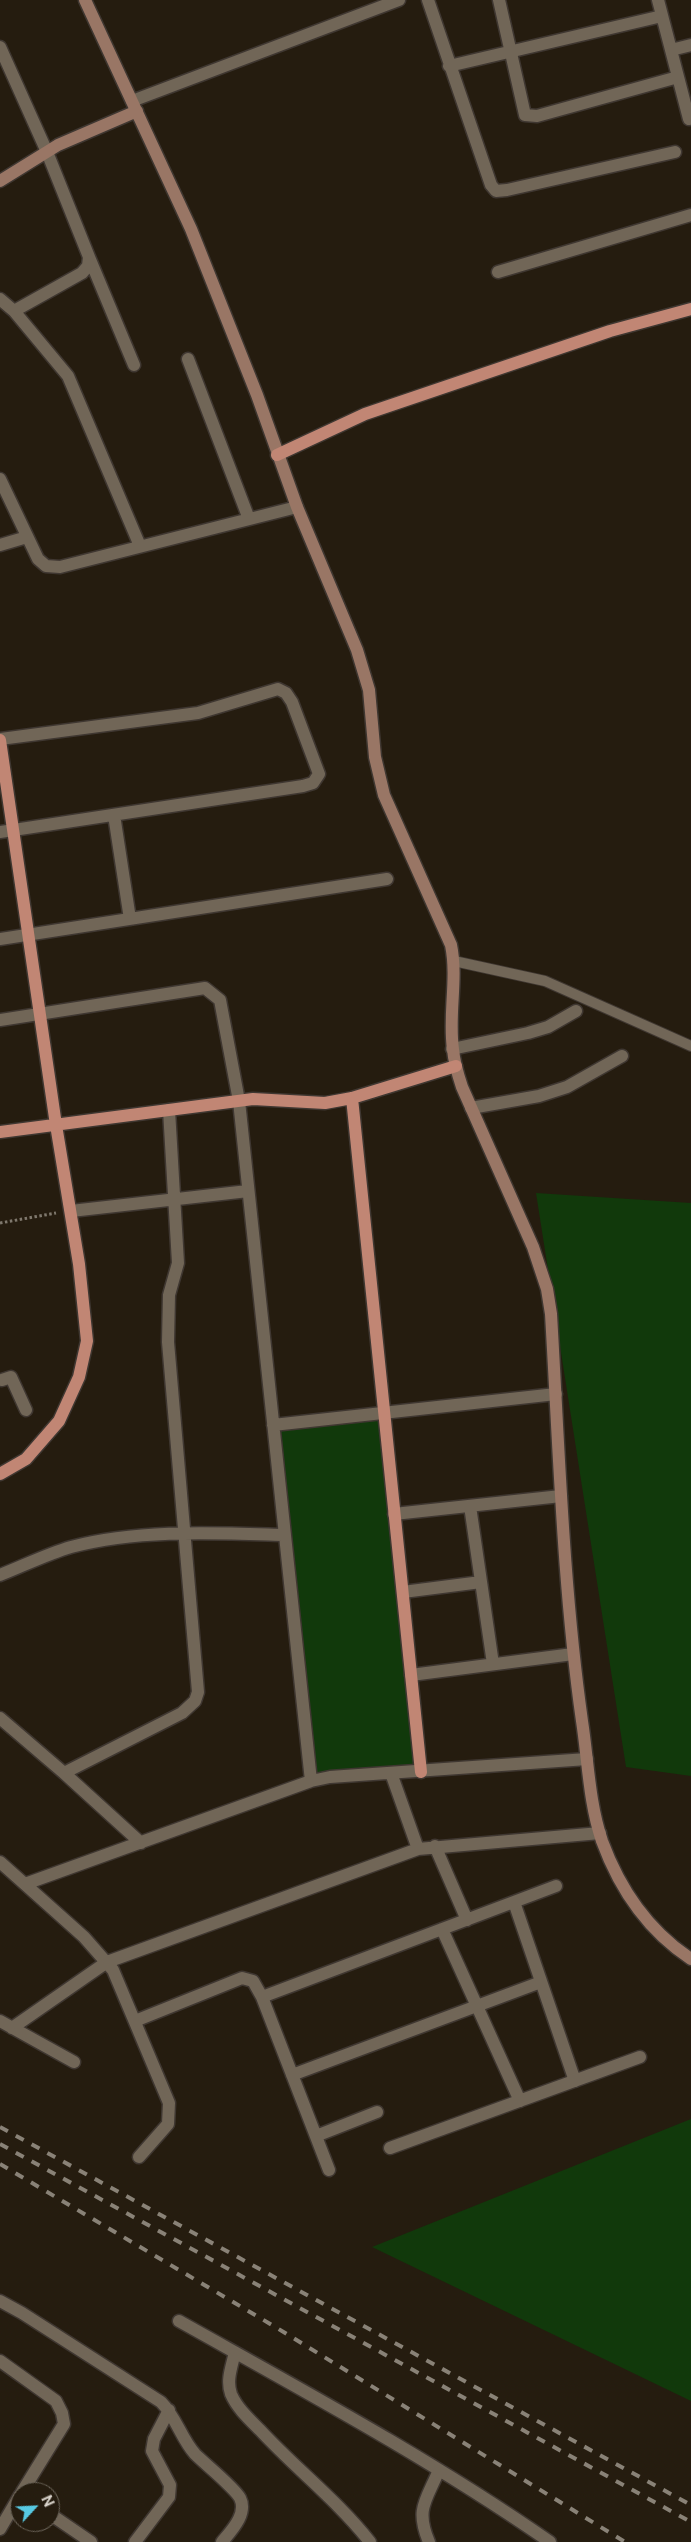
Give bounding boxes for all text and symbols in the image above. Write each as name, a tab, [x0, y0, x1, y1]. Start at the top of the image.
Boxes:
north arrow	[10, 2482, 60, 2532]
text: N	[38, 2493, 57, 2509]

